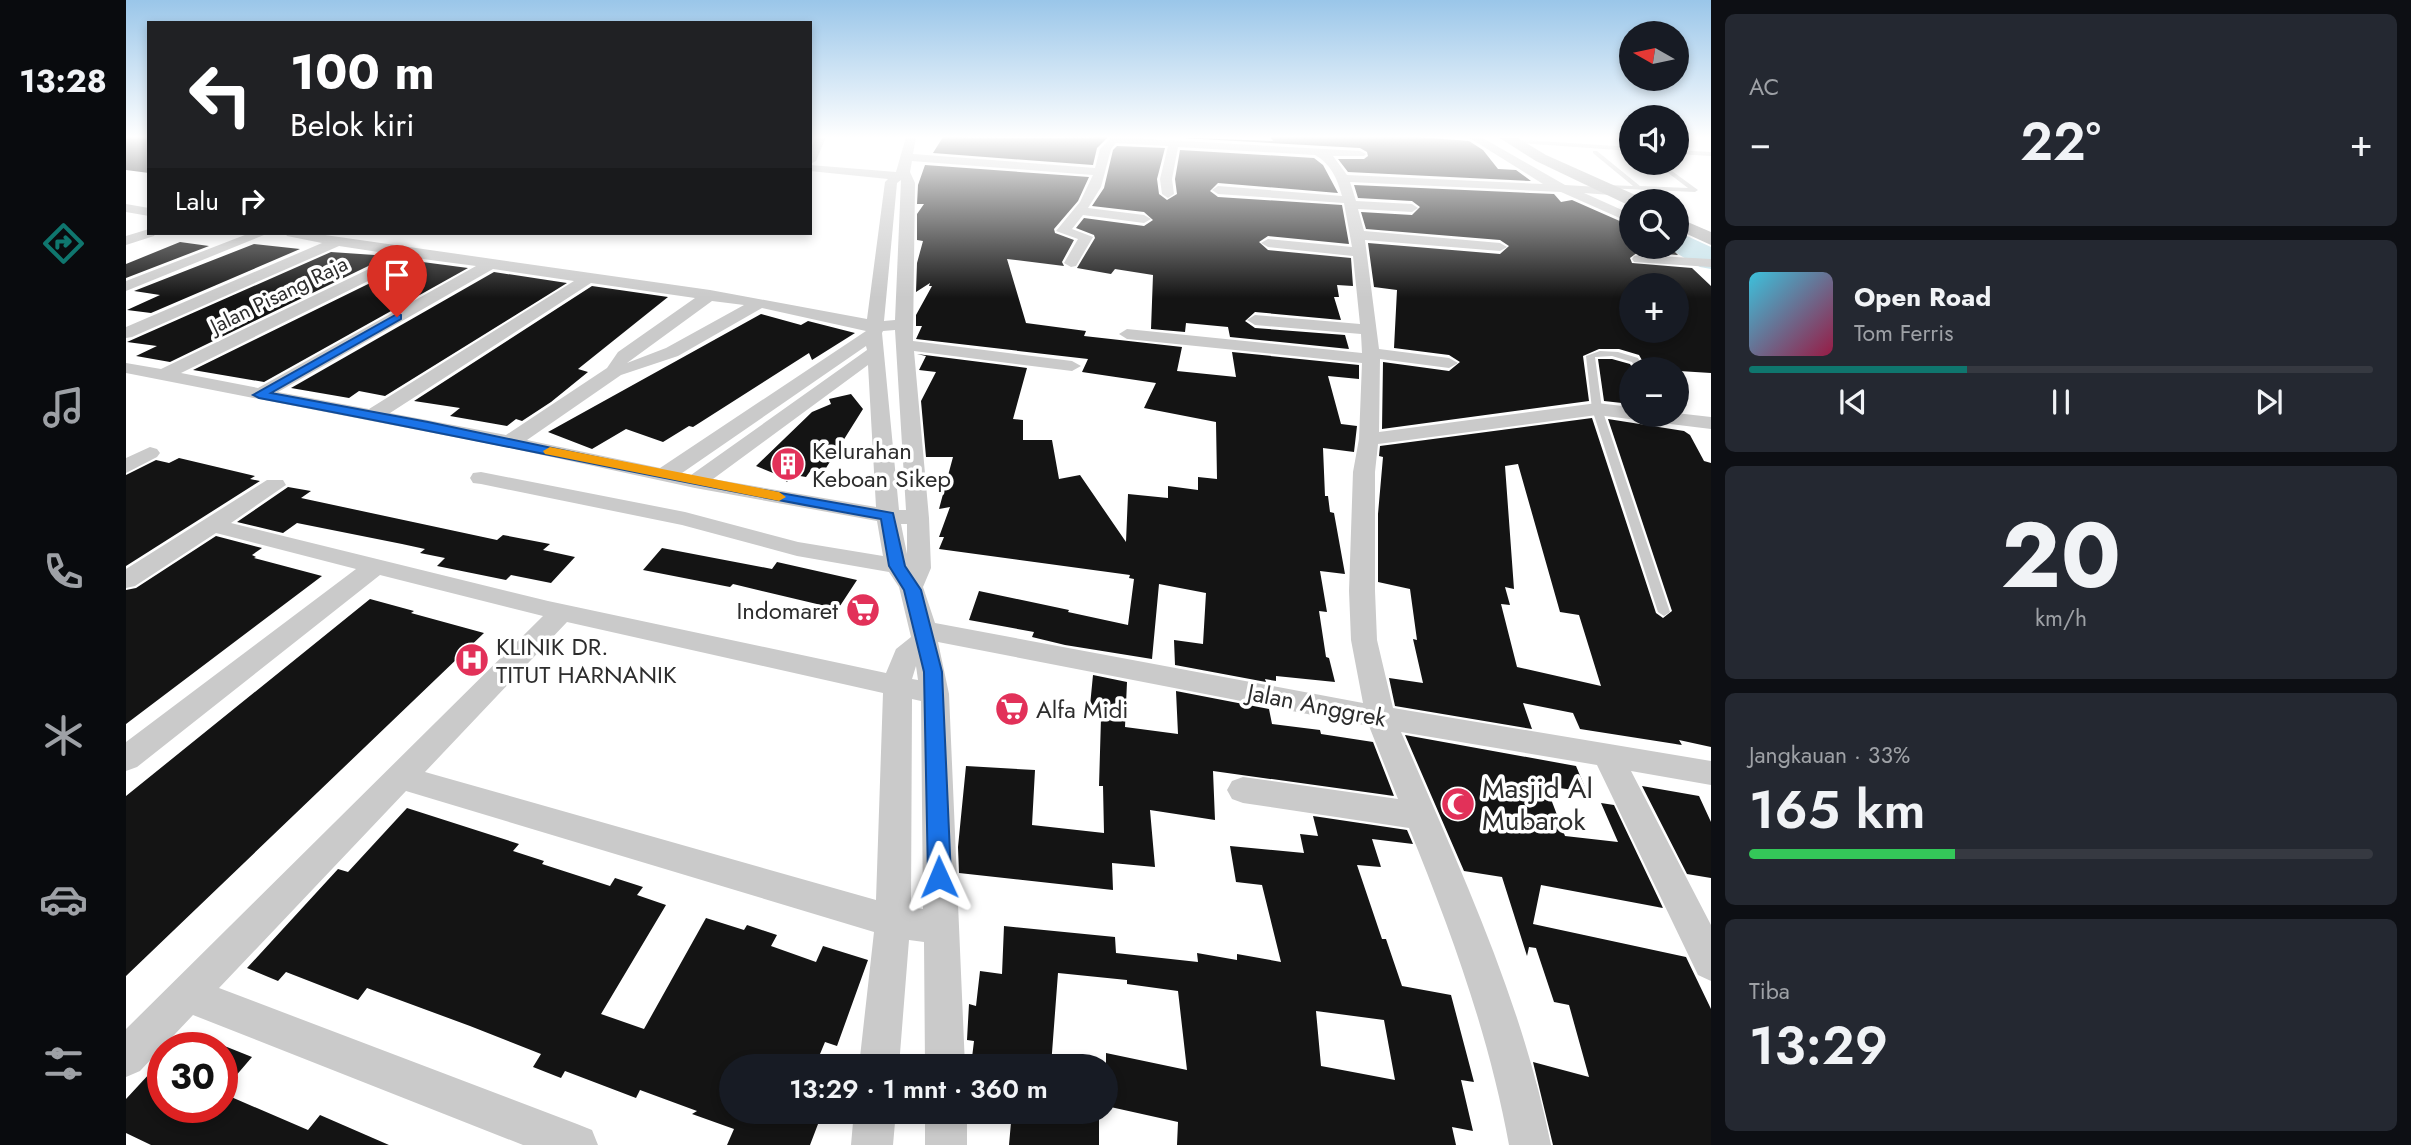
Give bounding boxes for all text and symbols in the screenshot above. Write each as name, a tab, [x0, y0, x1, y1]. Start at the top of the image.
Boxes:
north arrow	[1619, 21, 1689, 91]
map controls	[1619, 21, 1689, 427]
text: 100 m	[290, 37, 435, 107]
icon: left	[175, 49, 266, 140]
text: 13:28	[19, 58, 107, 104]
text: AC	[1749, 70, 1779, 104]
text: Belok kiri	[290, 102, 415, 148]
text: 22°	[2020, 104, 2101, 180]
button: sound	[1619, 105, 1689, 175]
text: −	[1749, 115, 1771, 170]
text: +	[2350, 115, 2373, 170]
text: Lalu	[175, 182, 219, 220]
icon: right	[233, 182, 271, 220]
button: search	[1619, 189, 1689, 259]
icon: directions	[39, 219, 88, 268]
pin	[367, 245, 427, 317]
street label: Jalan Pisang Raja	[203, 249, 353, 343]
icon: arrive	[378, 256, 416, 294]
button: +	[1619, 273, 1689, 343]
text: Open Road	[1854, 278, 1991, 316]
text: Tom Ferris	[1854, 316, 1953, 350]
button: −	[1619, 357, 1689, 427]
icon: music	[39, 383, 88, 432]
icon: previous	[1834, 383, 1872, 421]
icon: pause	[2042, 383, 2080, 421]
icon: next	[2250, 383, 2288, 421]
place label: Kelurahan Keboan Sikep	[812, 433, 951, 496]
building icon: Kelurahan Keboan Sikep	[769, 445, 807, 483]
text: 20	[2001, 490, 2121, 621]
icon: phone	[39, 547, 88, 596]
supermarket icon: Indomaret	[844, 591, 882, 629]
place label: Indomaret	[736, 593, 838, 628]
text: km/h	[2035, 601, 2087, 635]
place label: KLINIK DR. TITUT HARNANIK	[496, 629, 677, 692]
hospital icon: KLINIK DR. TITUT HARNANIK	[453, 641, 491, 679]
street label: Jalan Anggrek	[1242, 674, 1390, 736]
supermarket icon: Alfa Midi	[993, 690, 1031, 728]
place label: Alfa Midi	[1036, 692, 1129, 727]
icon: climate	[39, 711, 88, 760]
text: Jangkauan · 33%	[1749, 738, 1910, 772]
place label: Masjid Al Mubarok	[1482, 768, 1593, 841]
text: 165 km	[1749, 772, 1925, 848]
mosque icon: Masjid Al Mubarok	[1439, 785, 1477, 823]
position arrow	[902, 840, 976, 914]
icon: car	[39, 875, 88, 924]
text: Tiba	[1749, 974, 1790, 1008]
text: 13:29	[1749, 1008, 1888, 1084]
speed limit sign: 30	[147, 1032, 238, 1123]
icon: filters	[39, 1039, 88, 1088]
text: 13:29 · 1 mnt · 360 m	[789, 1070, 1048, 1108]

